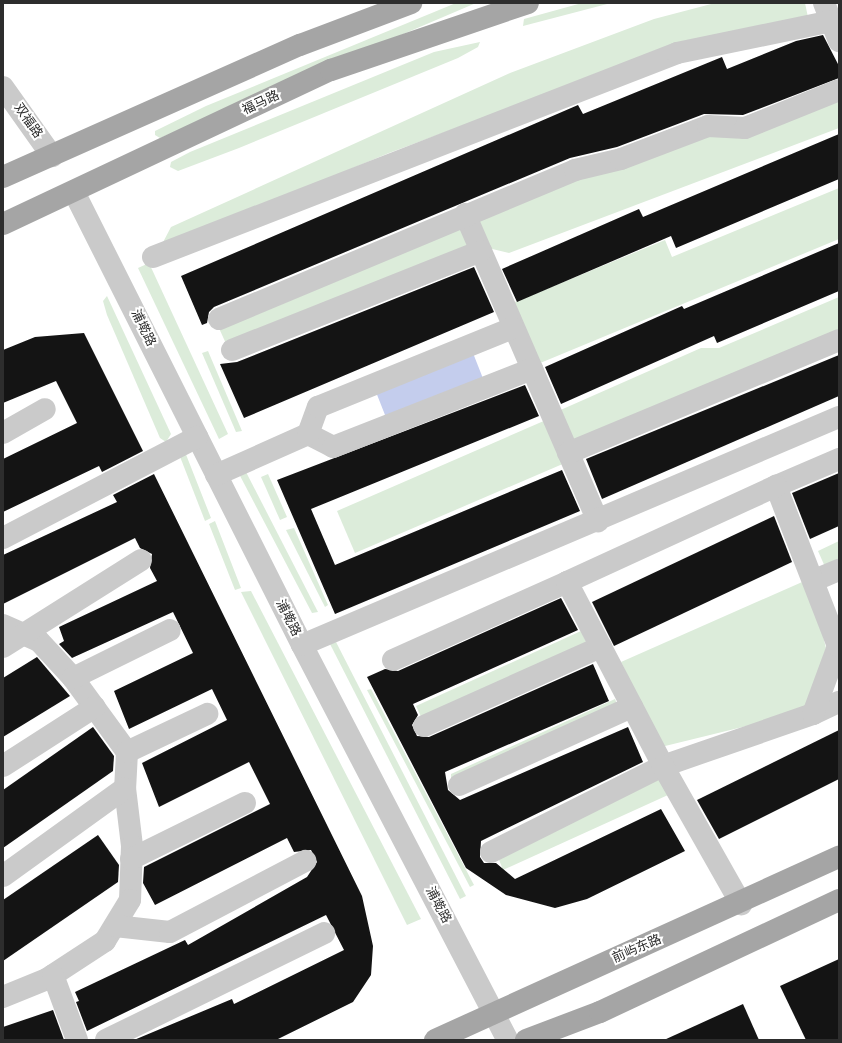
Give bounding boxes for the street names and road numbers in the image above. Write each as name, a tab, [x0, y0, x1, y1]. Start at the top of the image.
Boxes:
street label: 福马路	[240, 88, 282, 118]
street label: 双福路	[10, 101, 46, 141]
street label: 浦墘路	[127, 307, 159, 349]
street label: 浦墘路	[272, 597, 304, 639]
street label: 浦墘路	[422, 884, 454, 926]
street label: 前屿东路	[610, 932, 664, 966]

